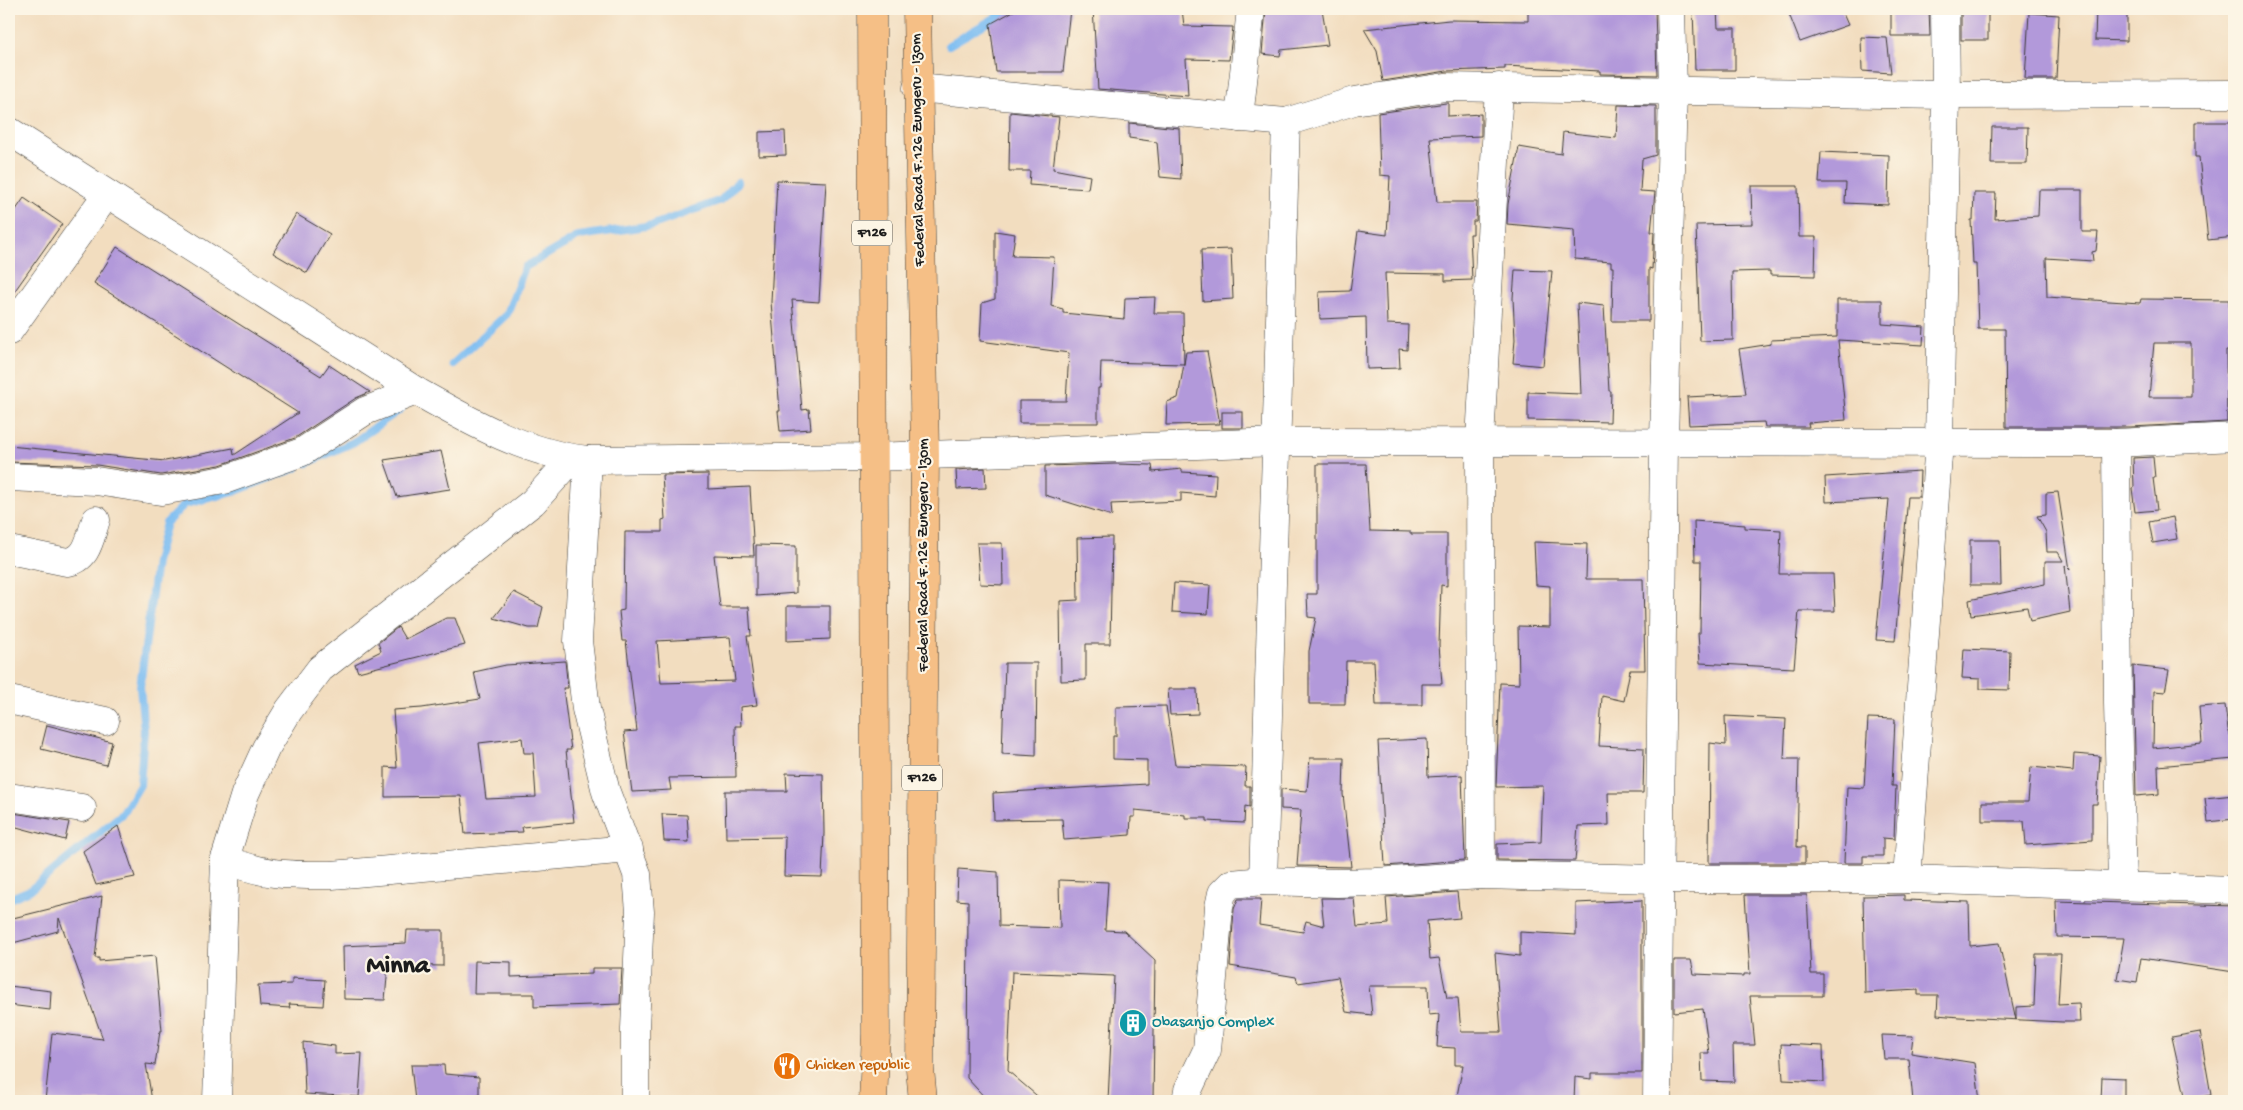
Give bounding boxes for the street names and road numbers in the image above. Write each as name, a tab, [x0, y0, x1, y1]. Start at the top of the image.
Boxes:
street label: Federal Road F.126 Zungeru - Izom	[907, 33, 931, 268]
road number: F126	[852, 220, 892, 246]
street label: Federal Road F.126 Zungeru - Izom	[915, 438, 934, 673]
road number: F126	[902, 766, 942, 790]

